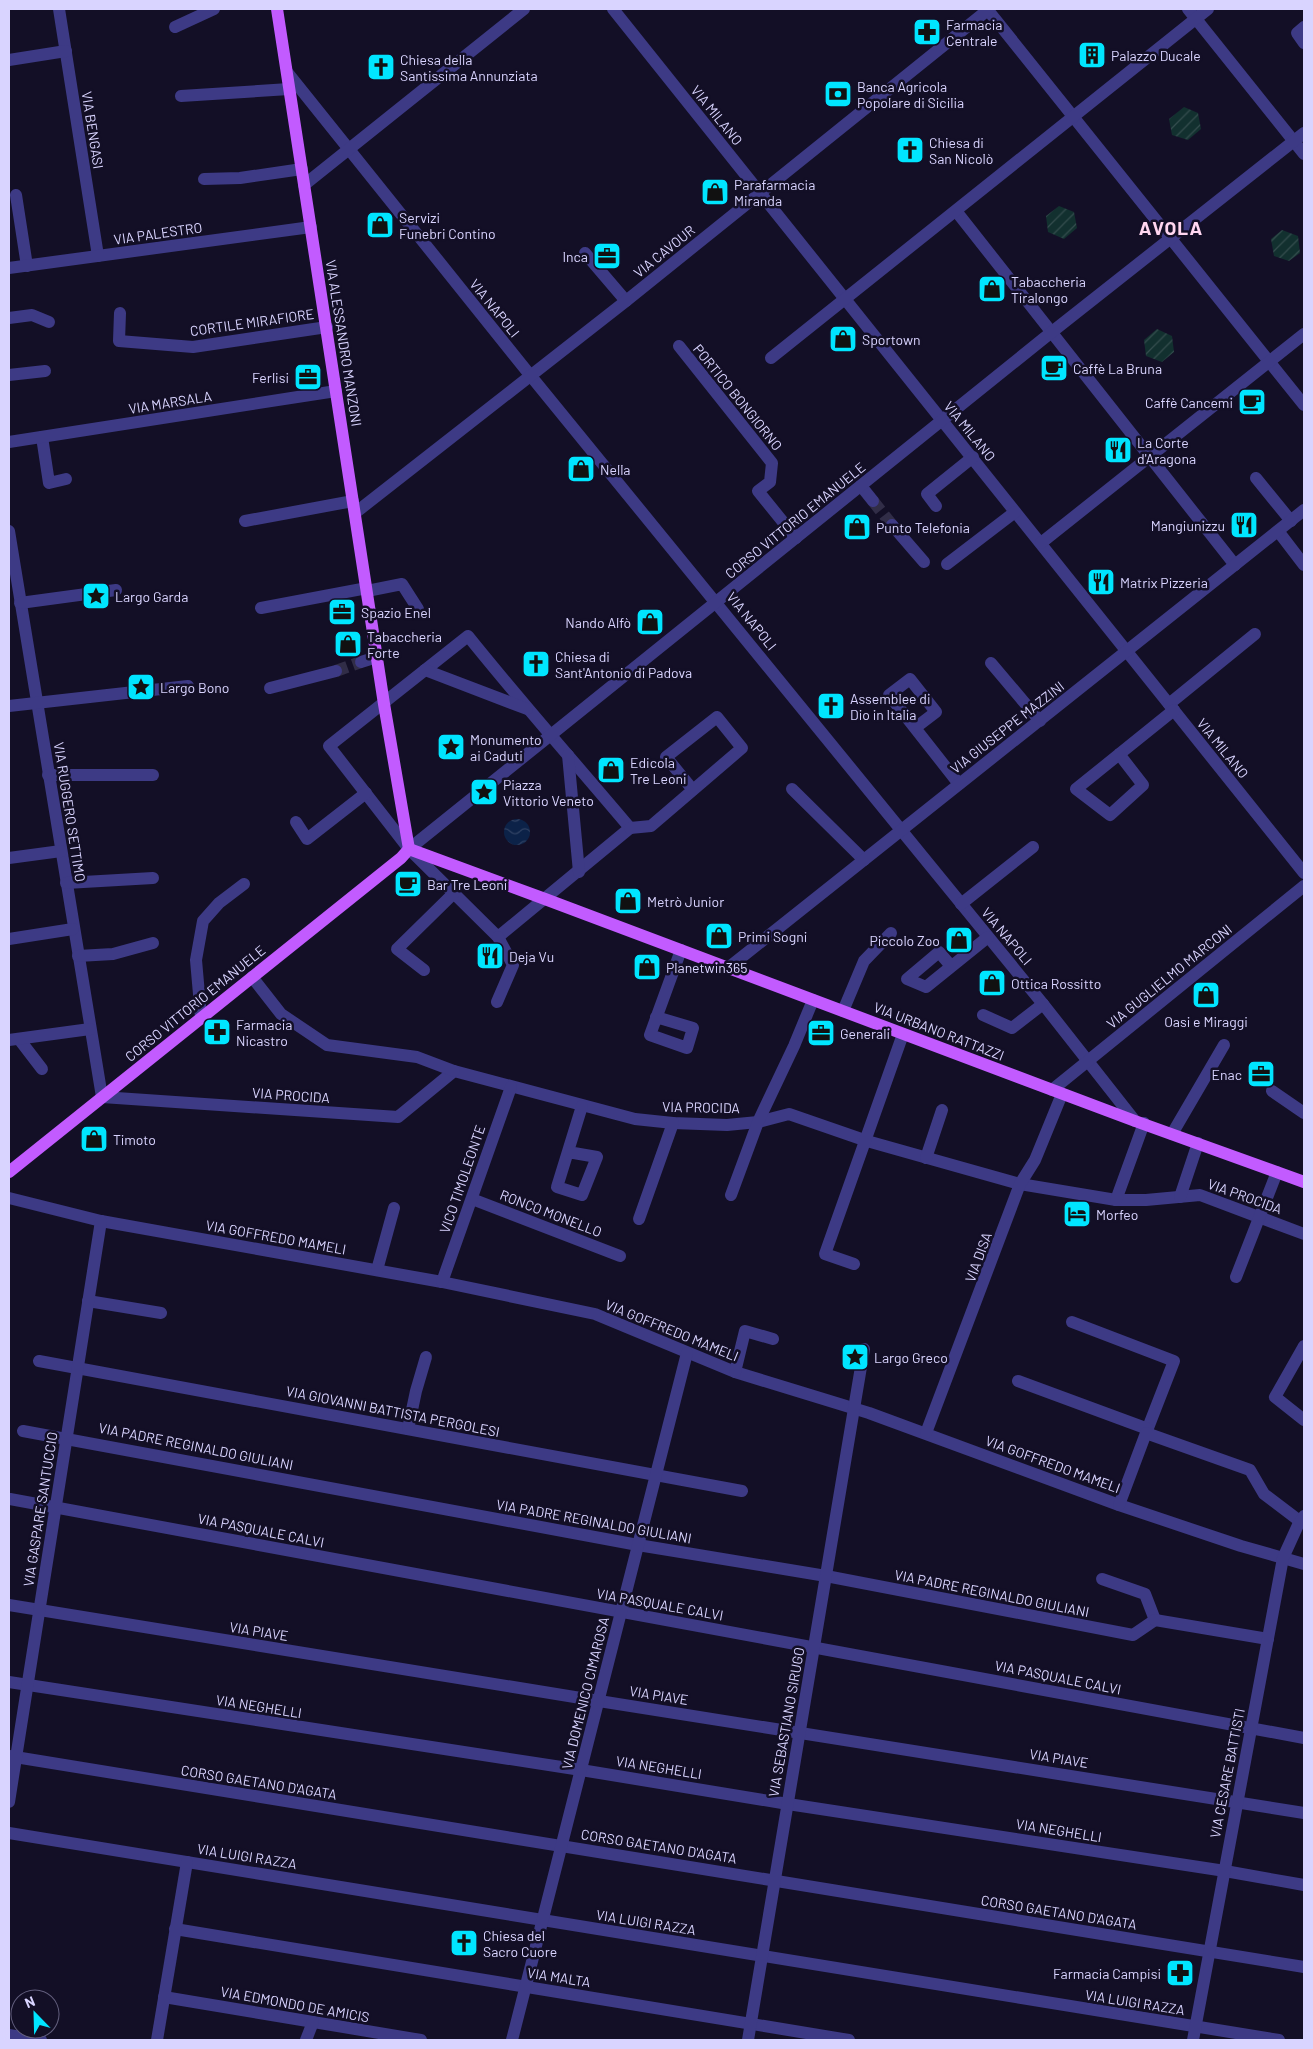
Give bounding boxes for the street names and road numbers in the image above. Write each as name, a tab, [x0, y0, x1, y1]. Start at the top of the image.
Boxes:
street label: VIA MILANO	[688, 82, 746, 148]
street label: VIA BENGASI	[78, 90, 108, 170]
street label: VIA PALESTRO	[113, 218, 203, 248]
street label: VIA CAVOUR	[630, 221, 698, 281]
street label: VIA ALESSANDRO MANZONI	[322, 259, 366, 427]
street label: VIA NAPOLI	[466, 276, 524, 340]
street label: CORTILE MIRAFIORE	[189, 305, 315, 339]
street label: PORTICO BONGIORNO	[690, 340, 786, 454]
street label: VIA MARSALA	[127, 387, 213, 417]
street label: VIA MILANO	[941, 398, 999, 464]
street label: CORSO VITTORIO EMANUELE	[721, 458, 869, 582]
street label: VIA NAPOLI	[723, 589, 781, 653]
street label: VIA GIUSEPPE MAZZINI	[947, 677, 1067, 777]
street label: VIA MILANO	[1194, 715, 1252, 781]
street label: VIA RUGGERO SETTIMO	[51, 741, 89, 883]
street label: VIA NAPOLI	[978, 904, 1036, 968]
street label: VIA GUGLIELMO MARCONI	[1103, 920, 1235, 1032]
street label: CORSO VITTORIO EMANUELE	[121, 941, 269, 1065]
street label: VIA URBANO RATTAZZI	[871, 998, 1007, 1064]
street label: VIA PROCIDA	[252, 1084, 331, 1106]
street label: VIA PROCIDA	[662, 1098, 740, 1116]
street label: VICO TIMOLEONTE	[436, 1123, 488, 1235]
street label: VIA PROCIDA	[1206, 1175, 1285, 1217]
street label: RONCO MONELLO	[498, 1186, 604, 1240]
street label: VIA GOFFREDO MAMELI	[205, 1216, 347, 1258]
street label: VIA DISA	[961, 1229, 995, 1284]
street label: VIA GOFFREDO MAMELI	[603, 1296, 741, 1364]
street label: VIA GIOVANNI BATTISTA PERGOLESI	[285, 1382, 501, 1440]
street label: VIA PADRE REGINALDO GIULIANI	[97, 1419, 295, 1473]
street label: VIA GASPARE SANTUCCIO	[19, 1430, 61, 1588]
street label: VIA GOFFREDO MAMELI	[983, 1432, 1123, 1496]
street label: VIA PADRE REGINALDO GIULIANI	[495, 1495, 693, 1547]
street label: VIA PASQUALE CALVI	[196, 1509, 326, 1551]
street label: VIA PADRE REGINALDO GIULIANI	[893, 1566, 1091, 1620]
street label: VIA PASQUALE CALVI	[595, 1584, 725, 1624]
street label: VIA DOMENICO CIMAROSA	[558, 1614, 612, 1771]
street label: VIA PIAVE	[228, 1618, 290, 1644]
street label: VIA SEBASTIANO SIRUGO	[764, 1646, 808, 1798]
street label: VIA PASQUALE CALVI	[993, 1656, 1123, 1698]
street label: VIA PIAVE	[628, 1682, 690, 1708]
street label: VIA NEGHELLI	[215, 1691, 303, 1721]
street label: VIA CESARE BATTISTI	[1206, 1707, 1248, 1839]
street label: VIA PIAVE	[1028, 1745, 1090, 1771]
street label: VIA NEGHELLI	[615, 1752, 703, 1782]
street label: CORSO GAETANO D'AGATA	[180, 1761, 339, 1803]
street label: VIA NEGHELLI	[1015, 1815, 1103, 1845]
street label: CORSO GAETANO D'AGATA	[580, 1825, 739, 1867]
street label: VIA LUIGI RAZZA	[196, 1840, 298, 1872]
street label: CORSO GAETANO D'AGATA	[980, 1891, 1139, 1933]
street label: VIA LUIGI RAZZA	[595, 1906, 697, 1938]
street label: VIA MALTA	[526, 1964, 592, 1990]
street label: VIA EDMONDO DE AMICIS	[219, 1983, 371, 2025]
street label: VIA LUIGI RAZZA	[1084, 1986, 1186, 2018]

